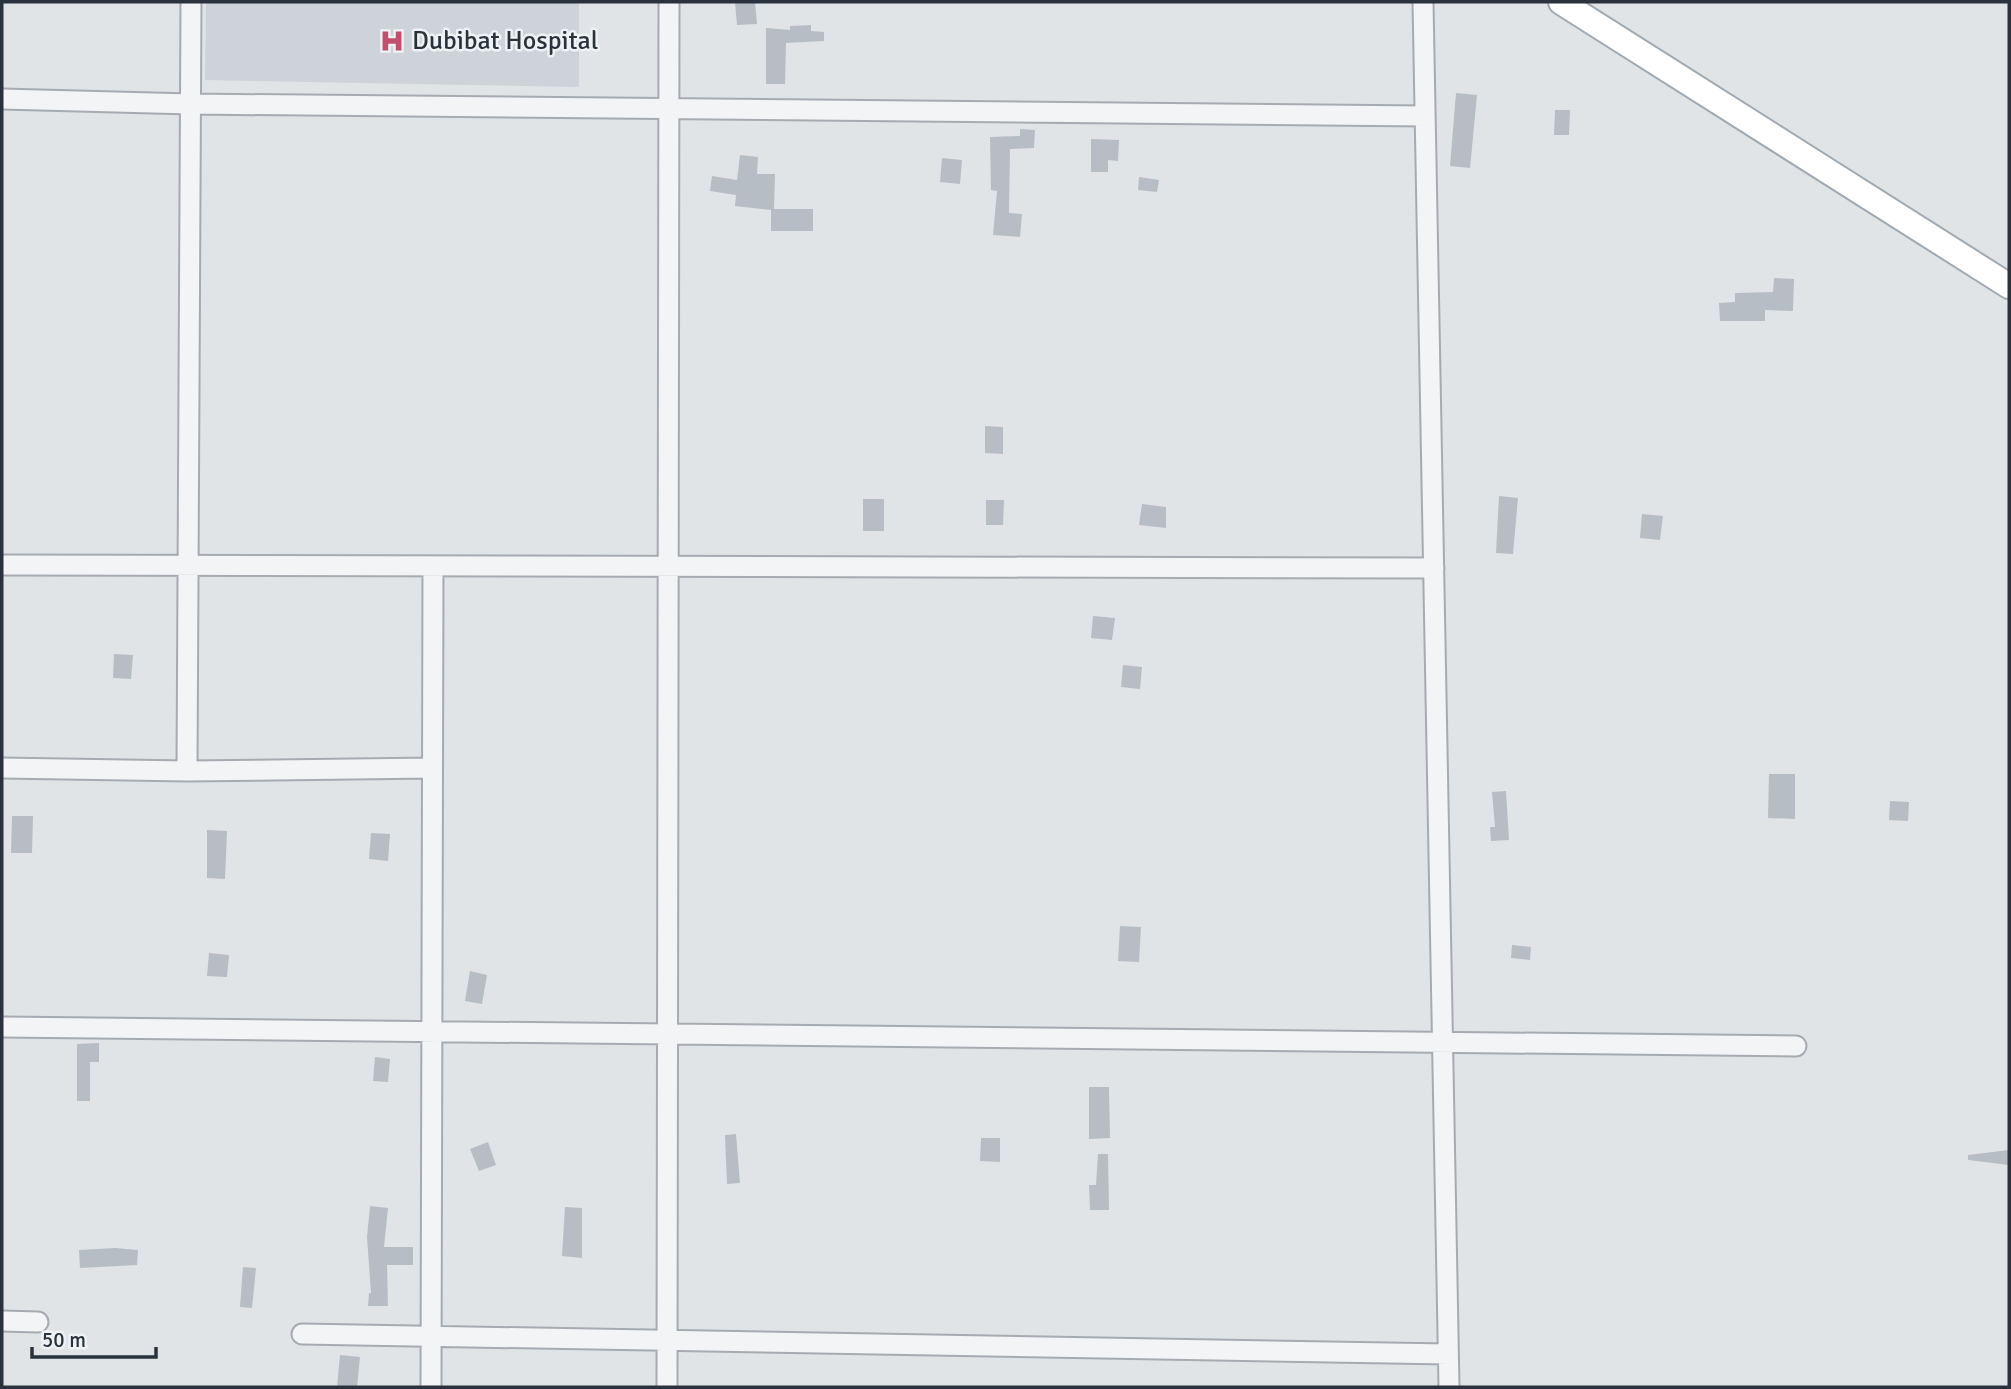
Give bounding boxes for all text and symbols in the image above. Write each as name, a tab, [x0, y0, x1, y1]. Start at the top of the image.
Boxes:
place label: Dubibat Hospital	[412, 25, 598, 57]
hospital icon: Dubibat Hospital	[378, 27, 406, 55]
scale bar	[32, 1316, 156, 1360]
text: 50 m	[42, 1327, 86, 1353]

